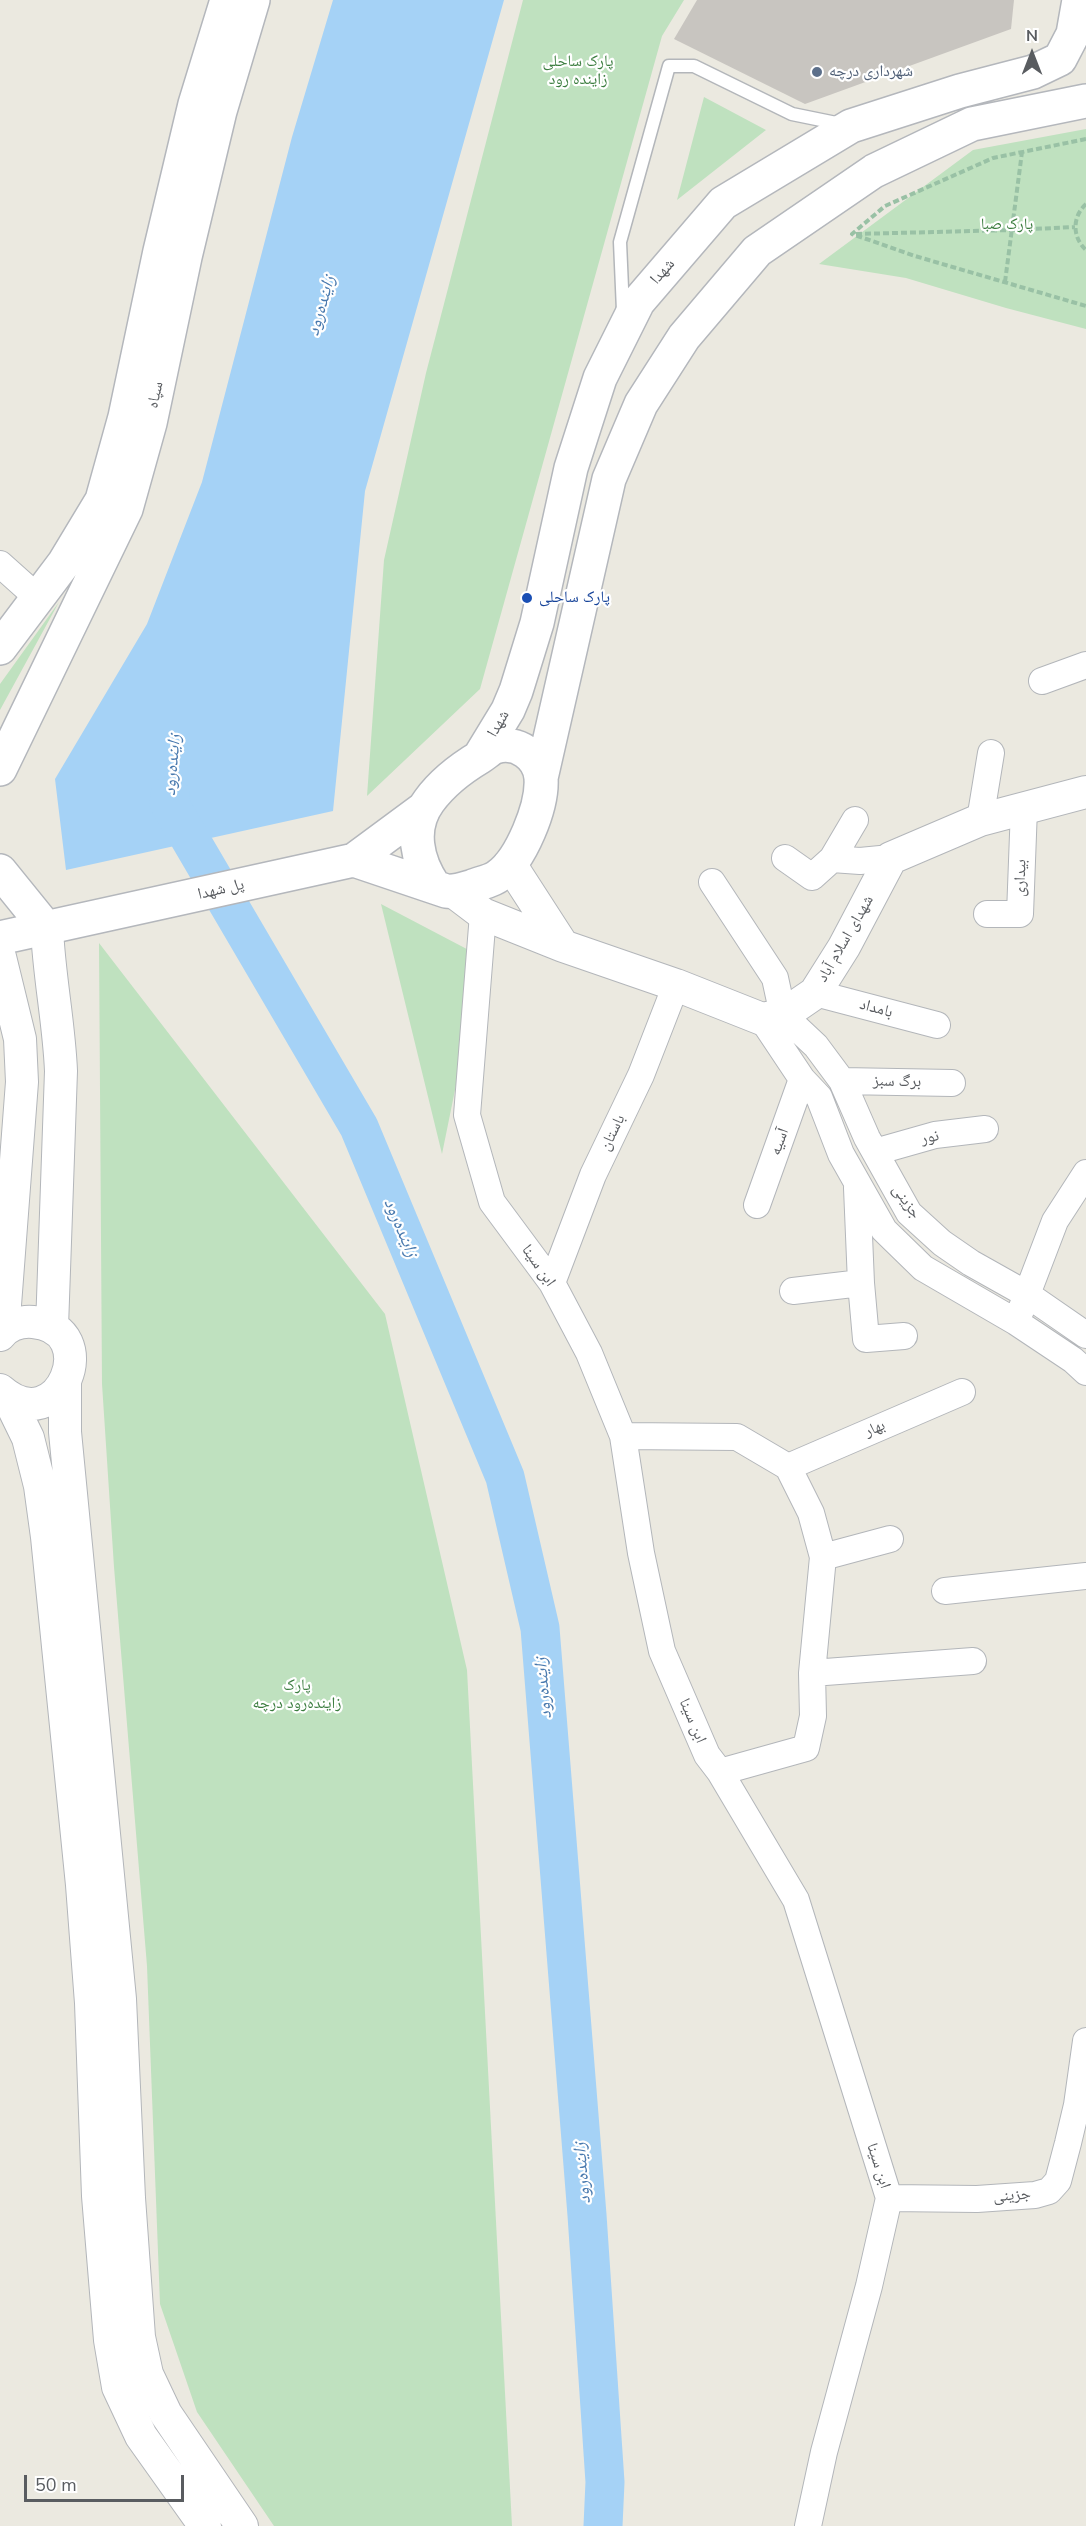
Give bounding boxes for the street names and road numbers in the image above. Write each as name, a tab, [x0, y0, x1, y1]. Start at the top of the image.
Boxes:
street label: شهدا	[647, 255, 679, 289]
street label: سپاه	[144, 380, 168, 410]
street label: شهدا	[484, 707, 514, 741]
street label: بیداری	[1011, 859, 1031, 897]
street label: پل شهدا	[196, 875, 246, 905]
street label: شهدای اسلام آباد	[813, 892, 879, 986]
street label: بامداد	[857, 995, 895, 1023]
street label: برگ سبز	[873, 1072, 921, 1092]
street label: باستان	[596, 1112, 630, 1154]
street label: آسیه	[766, 1126, 794, 1158]
street label: نور	[919, 1127, 941, 1149]
street label: جزینی	[887, 1181, 925, 1223]
street label: ابن سینا	[517, 1241, 559, 1291]
street label: بهار	[862, 1416, 888, 1442]
street label: ابن سینا	[674, 1696, 710, 1746]
street label: ابن سینا	[862, 2141, 894, 2191]
street label: جزینی	[992, 2185, 1032, 2207]

